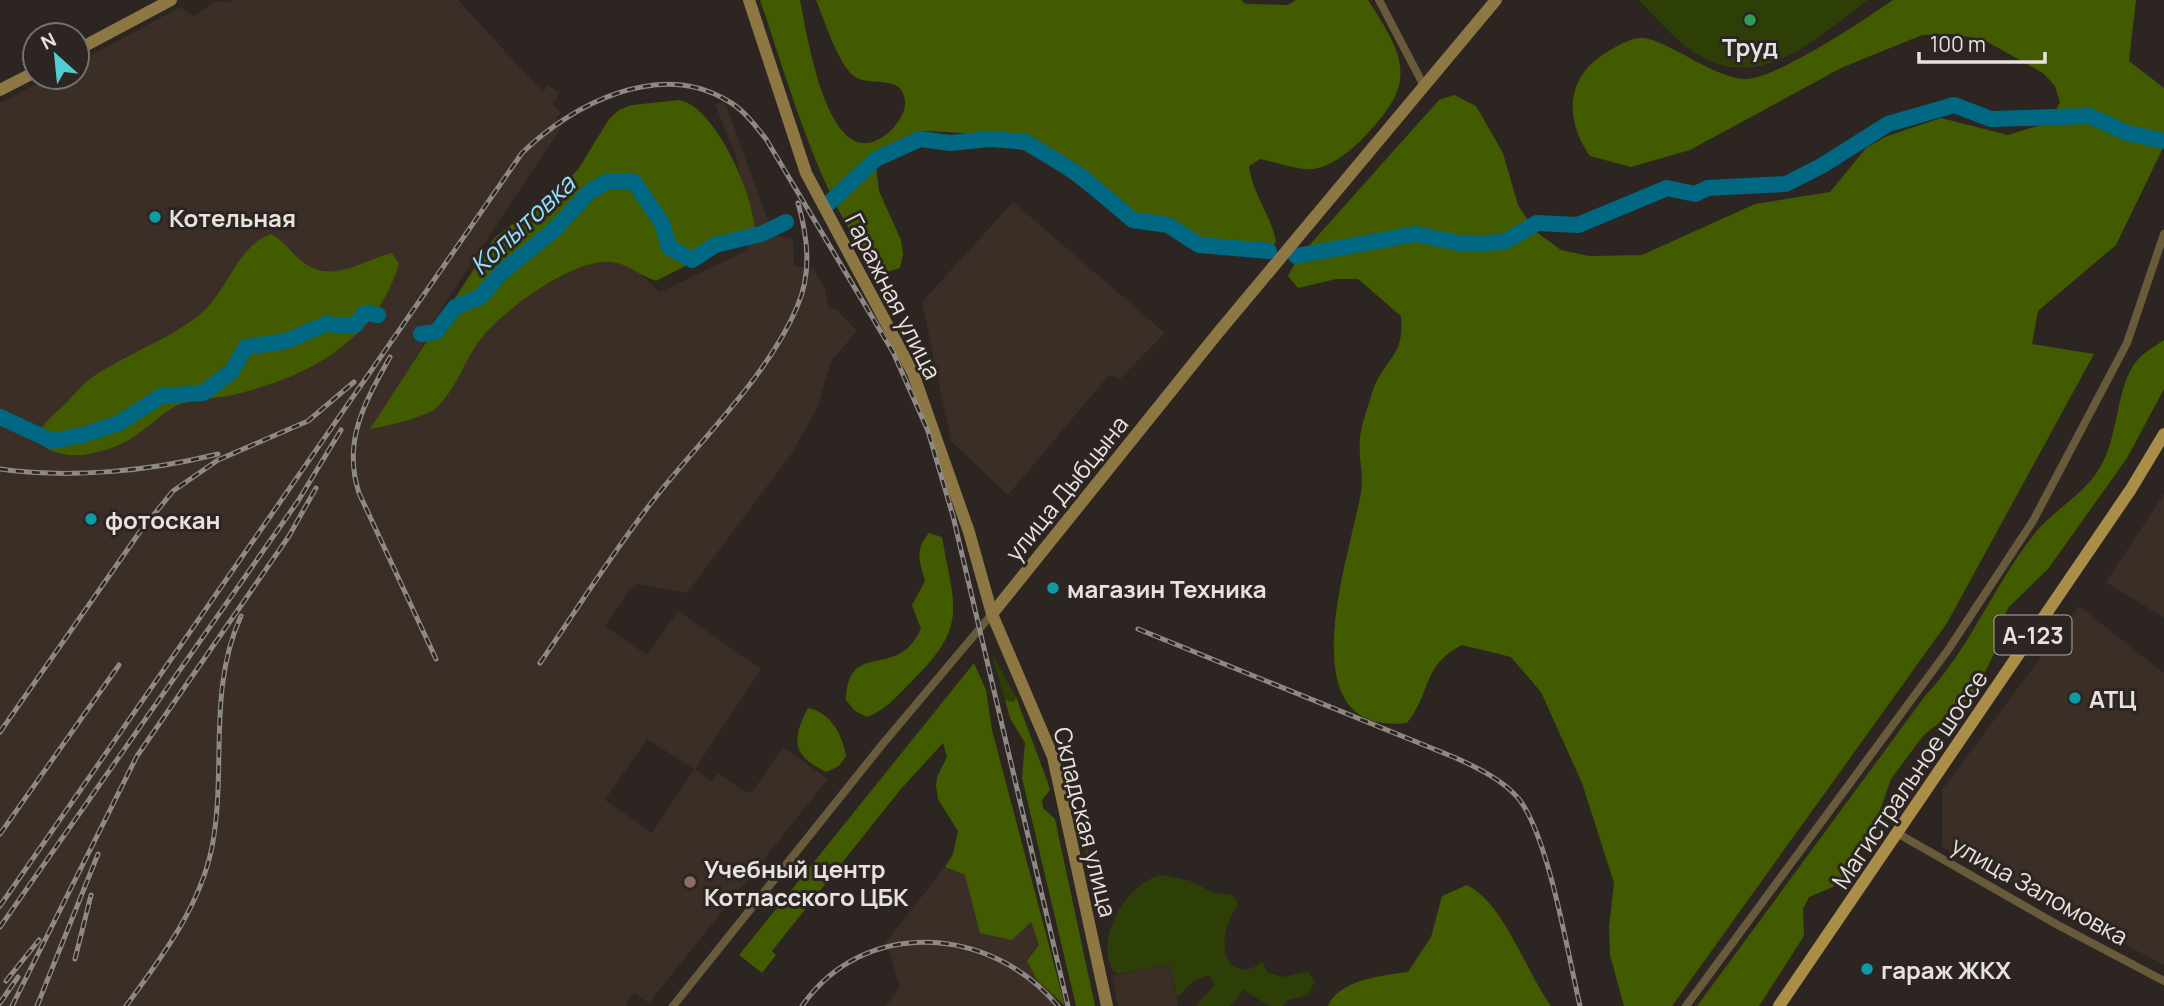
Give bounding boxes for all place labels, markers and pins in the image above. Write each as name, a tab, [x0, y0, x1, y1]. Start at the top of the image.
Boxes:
marker: Труд	[1742, 12, 1758, 28]
place label: Труд	[1722, 30, 1778, 63]
place label: Котельная	[169, 201, 296, 234]
marker: Котельная	[147, 209, 163, 225]
place label: фотоскан	[105, 503, 220, 536]
marker: фотоскан	[83, 511, 99, 527]
place label: магазин Техника	[1067, 572, 1266, 605]
marker: магазин Техника	[1045, 580, 1061, 596]
place label: АТЦ	[2089, 682, 2136, 715]
marker: АТЦ	[2067, 690, 2083, 706]
place label: Учебный центр Котласского ЦБК	[704, 852, 909, 913]
marker: Учебный центр Котласского ЦБК	[682, 874, 698, 890]
place label: гараж ЖКХ	[1881, 953, 2011, 986]
marker: гараж ЖКХ	[1859, 961, 1875, 977]

